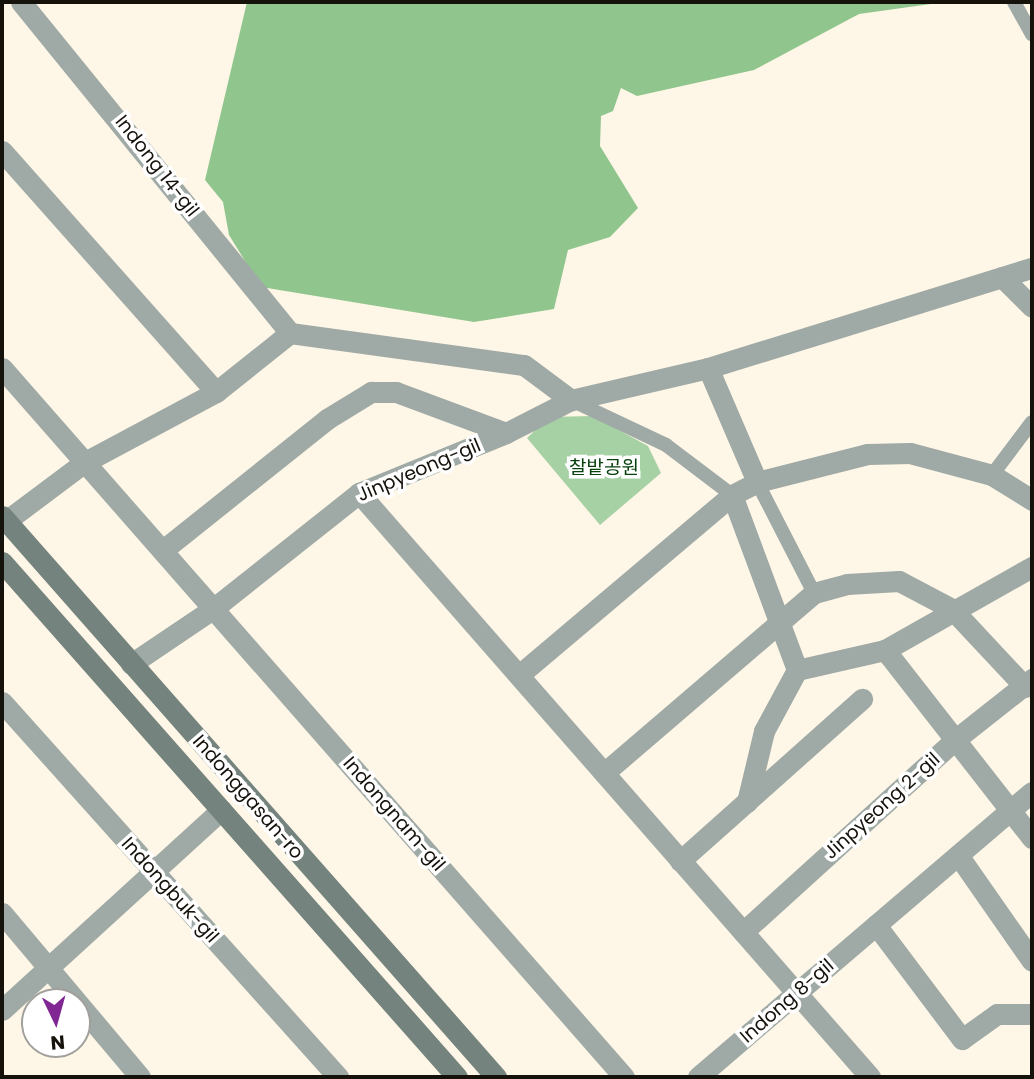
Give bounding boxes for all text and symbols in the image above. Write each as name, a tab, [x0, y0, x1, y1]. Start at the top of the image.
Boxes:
street label: Indong 14-gil	[110, 111, 204, 221]
street label: Jinpyeong-gil	[354, 434, 484, 506]
park label: 찰밭공원	[569, 457, 639, 479]
street label: Indonggasan-ro	[188, 730, 308, 864]
street label: Jinpyeong 2-gil	[819, 748, 945, 864]
street label: Indongnam-gil	[338, 752, 450, 876]
street label: Indongbuk-gil	[117, 832, 223, 948]
street label: Indong 8-gil	[736, 954, 838, 1048]
north arrow	[21, 988, 91, 1058]
text: N	[49, 1028, 66, 1056]

